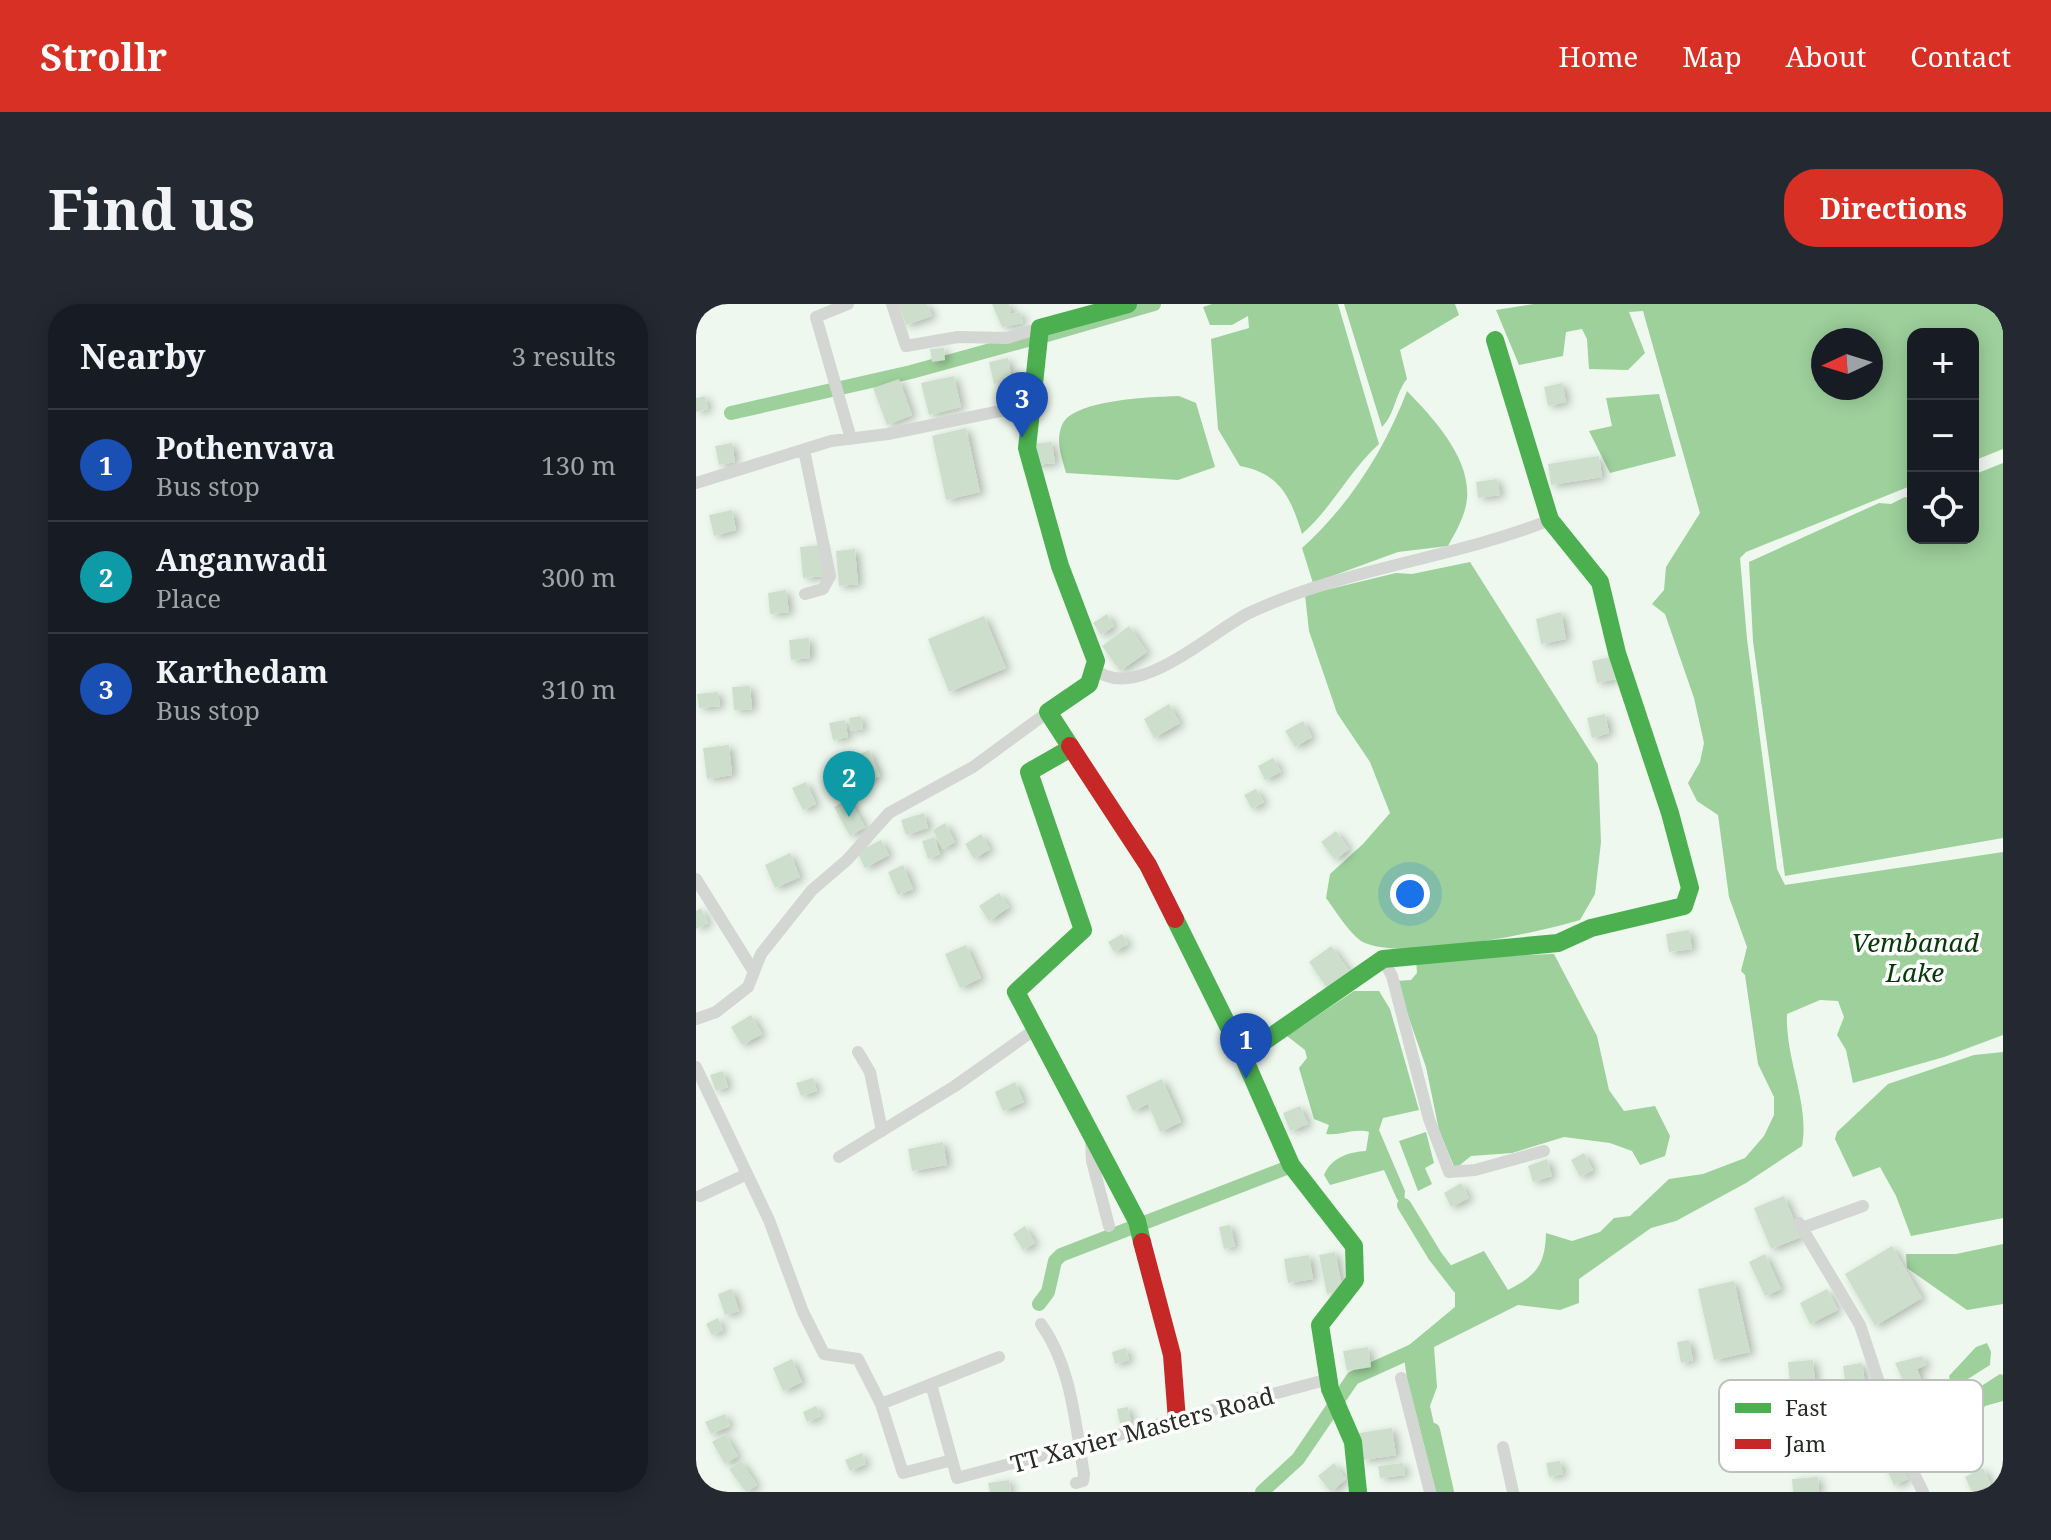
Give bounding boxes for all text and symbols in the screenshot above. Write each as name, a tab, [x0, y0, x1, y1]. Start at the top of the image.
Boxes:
text: Strollr	[40, 30, 167, 82]
text: Home	[1559, 37, 1638, 75]
text: Map	[1682, 37, 1742, 75]
text: About	[1786, 37, 1866, 75]
text: Contact	[1910, 37, 2011, 75]
button: Directions	[1784, 169, 2003, 247]
text: Find us	[48, 170, 255, 246]
north arrow	[1811, 328, 1883, 400]
map controls	[1907, 328, 1979, 544]
button: +	[1907, 328, 1979, 400]
text: Nearby	[80, 333, 206, 379]
text: 3 results	[511, 338, 616, 374]
pin: 3	[996, 372, 1048, 438]
button: −	[1907, 400, 1979, 472]
text: Pothenvava	[156, 427, 335, 468]
text: 1	[99, 447, 113, 483]
text: 130 m	[541, 447, 616, 483]
text: Bus stop	[156, 468, 260, 504]
button: locate	[1907, 472, 1979, 544]
text: Anganwadi	[156, 539, 327, 580]
text: 2	[99, 559, 113, 595]
text: 300 m	[541, 559, 616, 595]
text: Place	[156, 580, 221, 616]
text: Karthedam	[156, 651, 328, 692]
text: 3	[99, 671, 113, 707]
text: 310 m	[541, 671, 616, 707]
text: Bus stop	[156, 692, 260, 728]
pin: 2	[823, 751, 875, 817]
your location	[1390, 874, 1430, 914]
water label: Vembanad Lake	[1851, 924, 1980, 990]
pin: 1	[1220, 1013, 1272, 1079]
street label: TT Xavier Masters Road	[1007, 1378, 1278, 1480]
legend	[1719, 1380, 1983, 1472]
text: Fast	[1785, 1392, 1827, 1422]
text: Jam	[1784, 1428, 1826, 1458]

